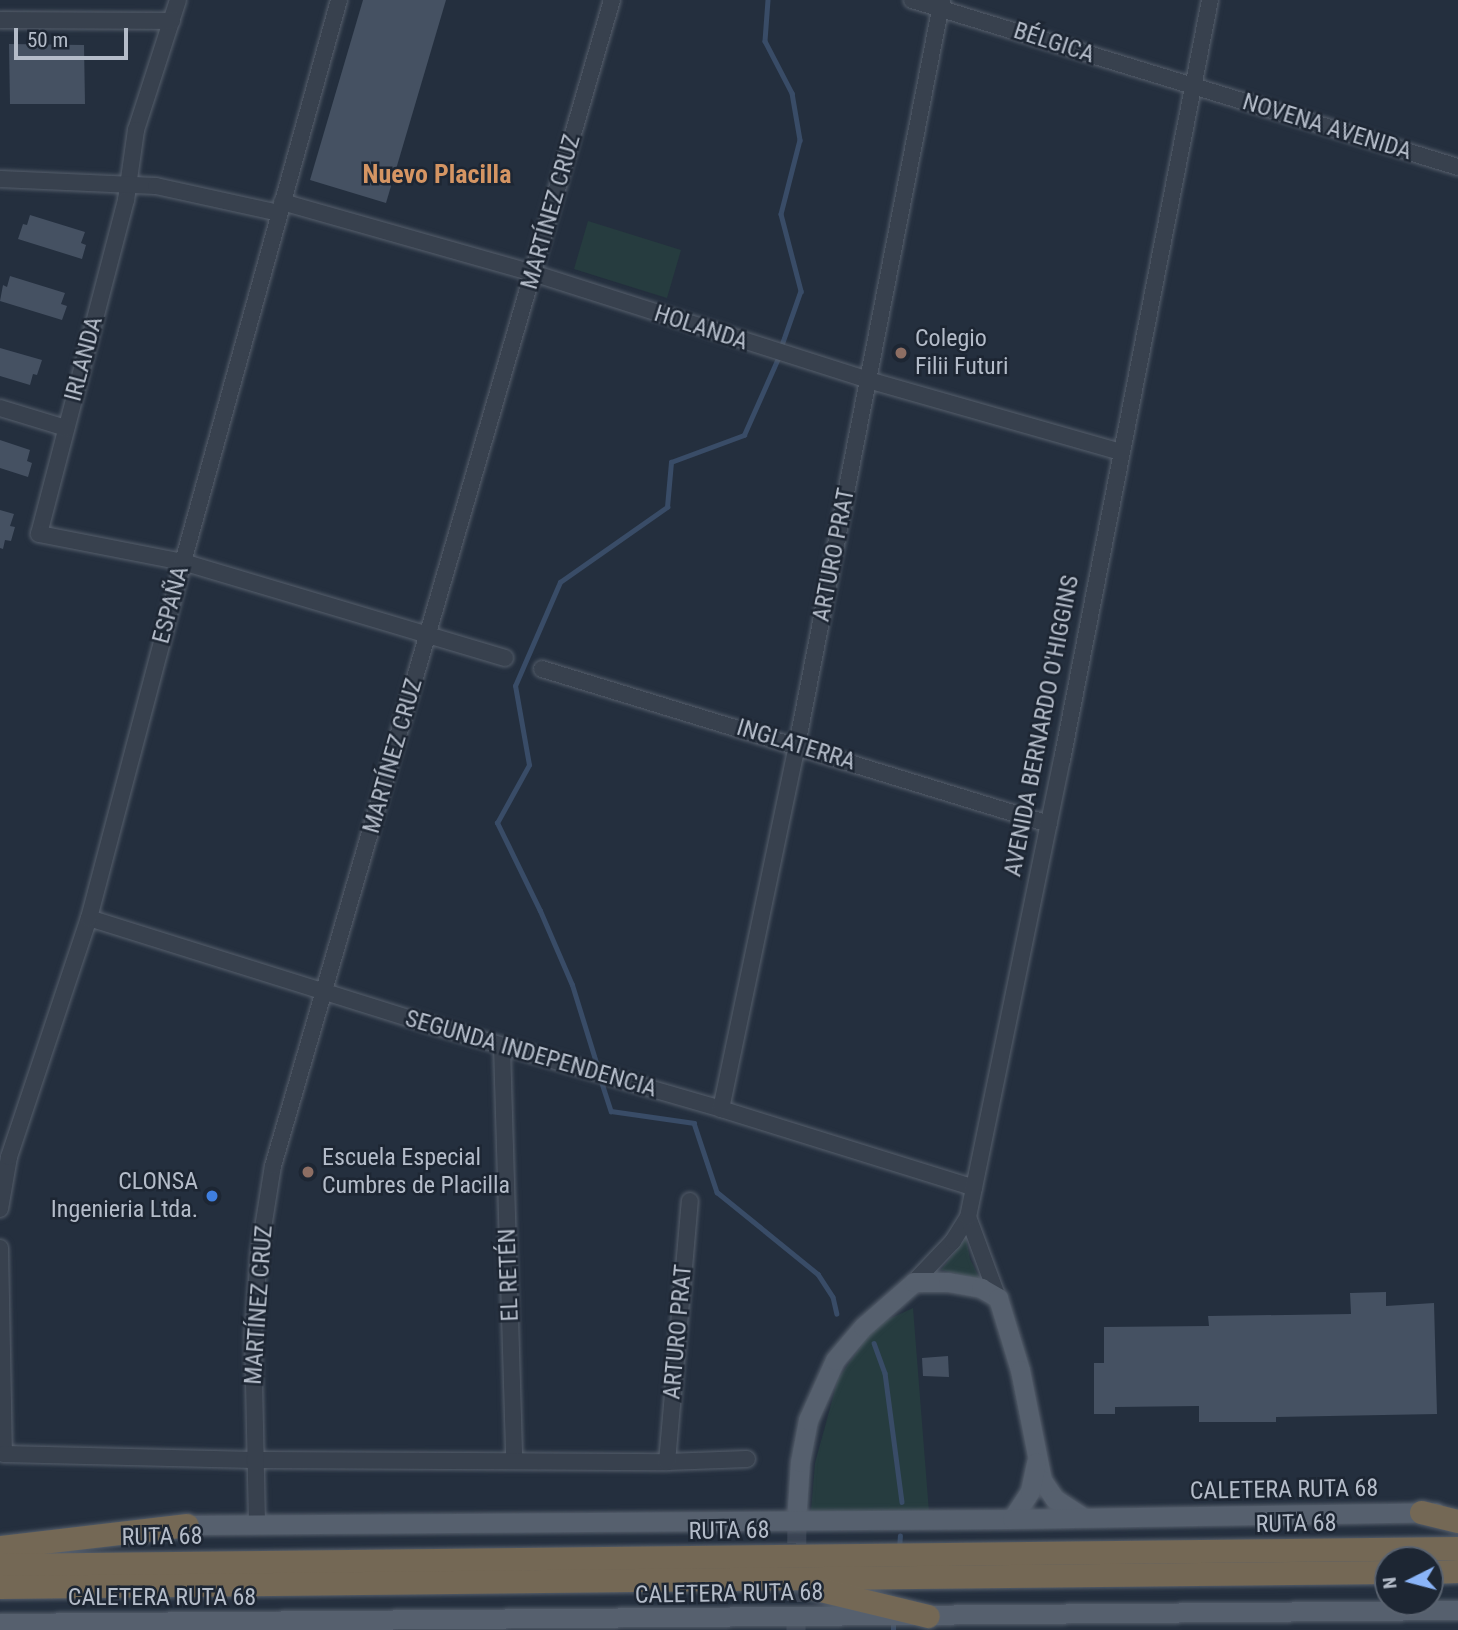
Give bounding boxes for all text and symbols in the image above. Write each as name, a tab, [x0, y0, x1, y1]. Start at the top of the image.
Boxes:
scale bar	[18, 14, 131, 58]
street label: BÉLGICA	[1010, 16, 1098, 70]
text: 50 m	[27, 28, 68, 52]
street label: NOVENA AVENIDA	[1239, 88, 1415, 166]
street label: MARTÍNEZ CRUZ	[515, 131, 587, 293]
district label: Nuevo Placilla	[363, 159, 511, 191]
street label: HOLANDA	[650, 299, 752, 357]
street label: IRLANDA	[59, 314, 109, 404]
place label: Colegio Filii Futuri	[915, 325, 1008, 381]
marker: Colegio Filii Futuri	[893, 345, 909, 361]
street label: ARTURO PRAT	[807, 486, 861, 624]
street label: ESPAÑA	[147, 563, 195, 647]
street label: AVENIDA BERNARDO O'HIGGINS	[999, 573, 1085, 879]
street label: MARTÍNEZ CRUZ	[357, 675, 429, 837]
street label: INGLATERRA	[733, 713, 859, 777]
street label: SEGUNDA INDEPENDENCIA	[402, 1004, 660, 1104]
place label: Escuela Especial Cumbres de Placilla	[322, 1144, 510, 1200]
marker: Escuela Especial Cumbres de Placilla	[300, 1164, 316, 1180]
place label: CLONSA Ingenieria Ltda.	[51, 1168, 198, 1224]
marker: CLONSA Ingenieria Ltda.	[204, 1188, 220, 1204]
street label: MARTÍNEZ CRUZ	[239, 1224, 279, 1386]
street label: EL RETÉN	[493, 1228, 525, 1322]
street label: ARTURO PRAT	[658, 1263, 698, 1401]
street label: CALETERA RUTA 68	[1190, 1474, 1378, 1506]
street label: RUTA 68	[1255, 1509, 1337, 1539]
street label: RUTA 68	[688, 1516, 770, 1546]
street label: RUTA 68	[121, 1522, 203, 1552]
north arrow	[1374, 1546, 1444, 1616]
text: N	[1378, 1576, 1402, 1590]
street label: CALETERA RUTA 68	[635, 1578, 823, 1610]
street label: CALETERA RUTA 68	[68, 1584, 256, 1612]

